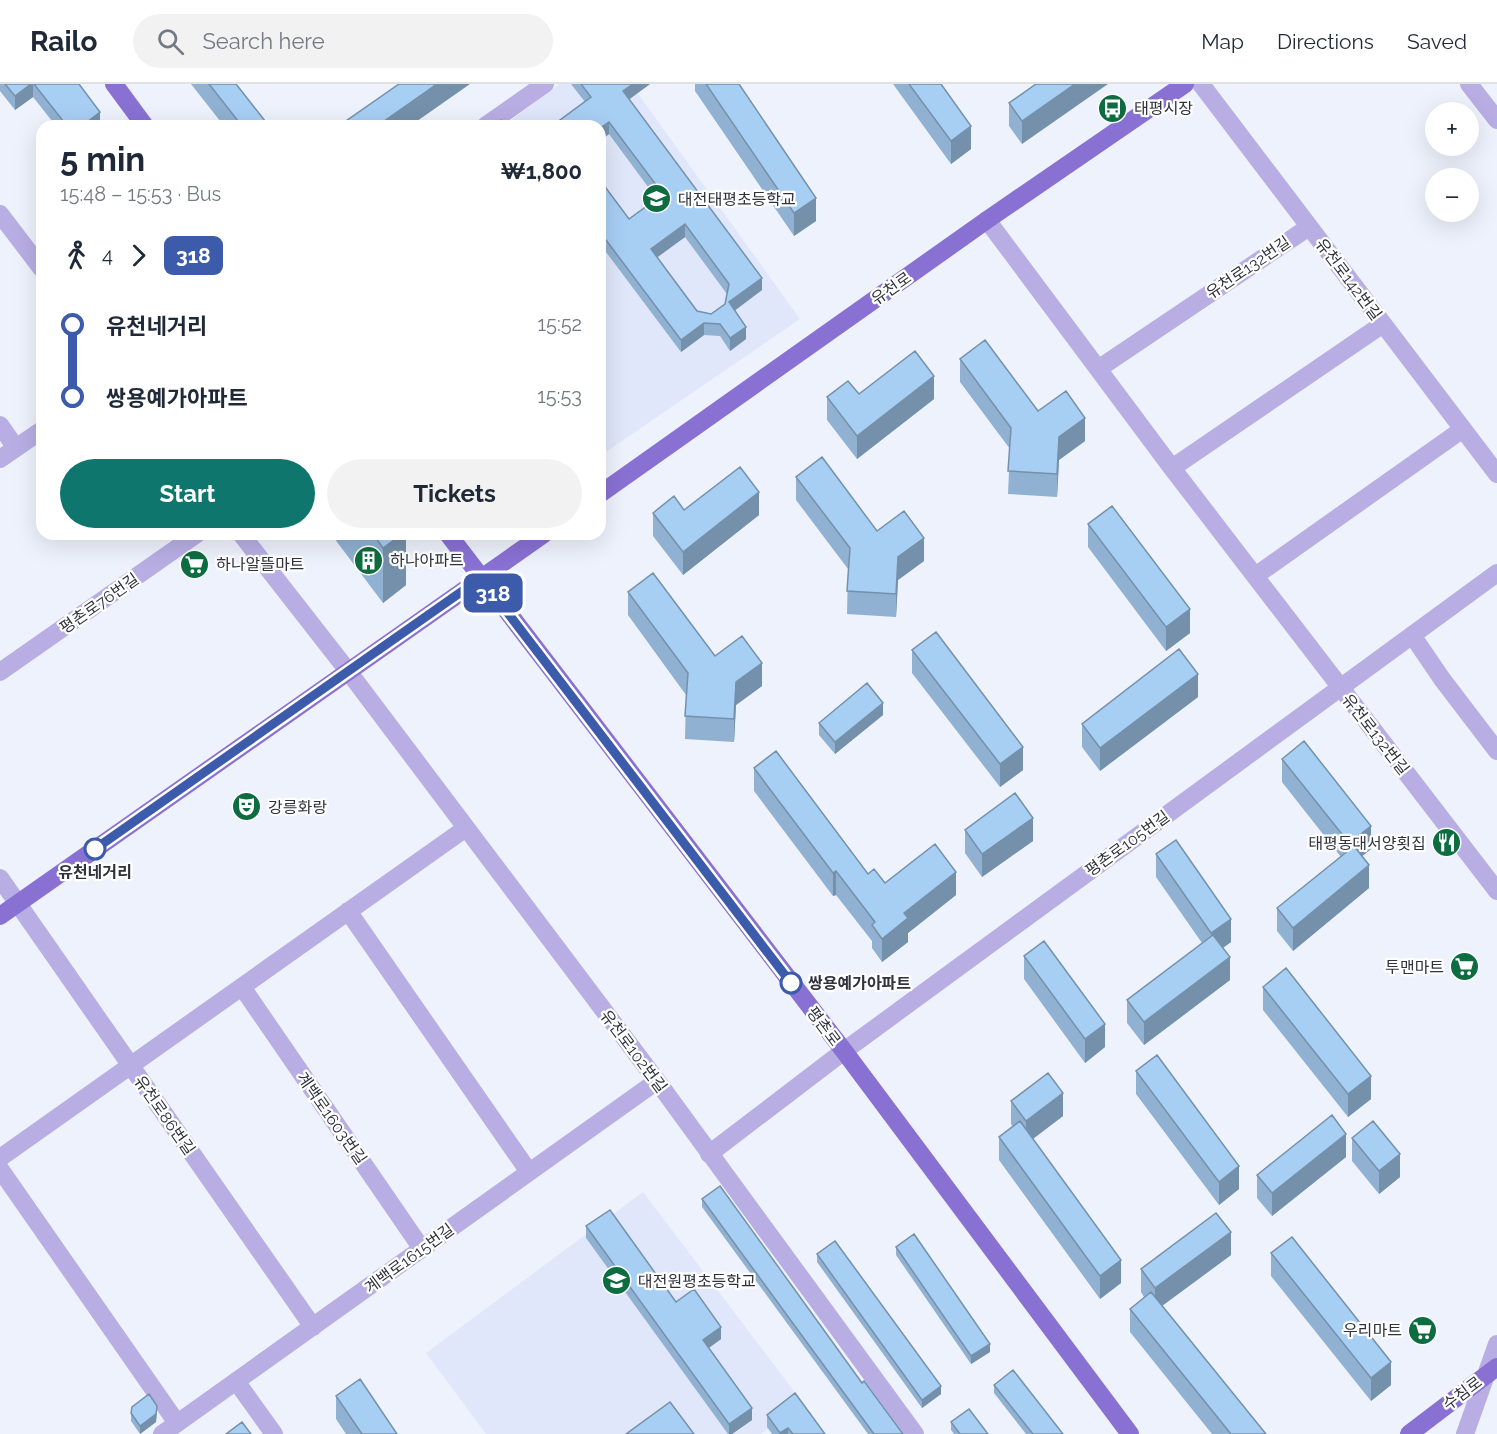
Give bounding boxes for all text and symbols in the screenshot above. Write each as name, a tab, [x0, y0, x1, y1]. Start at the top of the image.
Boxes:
search box	[133, 14, 553, 68]
text: Railo	[30, 25, 97, 58]
icon: search	[154, 25, 187, 58]
text: Search here	[202, 28, 325, 54]
text: Map	[1201, 29, 1244, 54]
text: Directions	[1277, 29, 1374, 54]
text: Saved	[1407, 29, 1467, 54]
bus stop icon: 태평시장	[1097, 92, 1129, 124]
place label: 태평시장	[1134, 99, 1193, 118]
map controls	[1425, 102, 1479, 222]
button: +	[1425, 102, 1479, 156]
text: 5 min	[60, 140, 145, 179]
text: ₩1,800	[500, 158, 582, 184]
button: −	[1425, 168, 1479, 222]
text: 15:48 – 15:53 · Bus	[60, 182, 221, 206]
school or university icon: 대전태평초등학교	[641, 183, 673, 215]
place label: 대전태평초등학교	[678, 190, 796, 209]
street label: 유천로132번길	[1203, 232, 1294, 303]
street label: 유천로142번길	[1312, 235, 1386, 324]
icon: walk	[60, 239, 93, 272]
icon: forward	[122, 239, 155, 272]
text: 4	[102, 243, 113, 267]
text: 318	[176, 243, 211, 268]
street label: 유천로	[868, 268, 915, 309]
text: 15:52	[537, 312, 582, 336]
text: 유천네거리	[106, 313, 207, 339]
text: 15:53	[537, 384, 582, 408]
text: 쌍용예가아파트	[106, 385, 248, 411]
button: Start	[60, 459, 315, 528]
button: Tickets	[327, 459, 582, 528]
building icon: 하나아파트	[353, 544, 385, 576]
supermarket icon: 하나알뜰마트	[179, 548, 211, 580]
place label: 하나아파트	[390, 551, 464, 570]
place label: 하나알뜰마트	[216, 555, 304, 574]
street label: 평촌로76번길	[56, 569, 142, 638]
line badge: 318	[458, 574, 528, 612]
text: 318	[476, 581, 510, 606]
street label: 유천로132번길	[1338, 690, 1413, 779]
theatre icon: 강릉화랑	[231, 791, 263, 823]
place label: 강릉화랑	[268, 798, 327, 817]
street label: 평촌로105번길	[1082, 807, 1173, 880]
restaurant icon: 태평동대서양횟집	[1431, 827, 1463, 859]
place label: 태평동대서양횟집	[1308, 834, 1426, 853]
marker: 유천네거리	[84, 838, 106, 860]
place label: 유천네거리	[58, 863, 132, 882]
supermarket icon: 투맨마트	[1449, 951, 1481, 983]
place label: 투맨마트	[1385, 958, 1444, 977]
marker: 쌍용예가아파트	[780, 972, 802, 994]
place label: 쌍용예가아파트	[808, 974, 911, 993]
street label: 평촌로	[803, 1003, 845, 1050]
street label: 유천로102번길	[596, 1006, 671, 1096]
street label: 계백로1603번길	[293, 1068, 370, 1168]
street label: 유천로86번길	[130, 1072, 199, 1159]
street label: 계백로1615번길	[361, 1220, 458, 1297]
school or university icon: 대전원평초등학교	[601, 1265, 633, 1297]
place label: 대전원평초등학교	[638, 1272, 756, 1291]
supermarket icon: 우리마트	[1407, 1314, 1439, 1346]
place label: 우리마트	[1343, 1321, 1402, 1340]
street label: 수침로	[1439, 1372, 1486, 1414]

